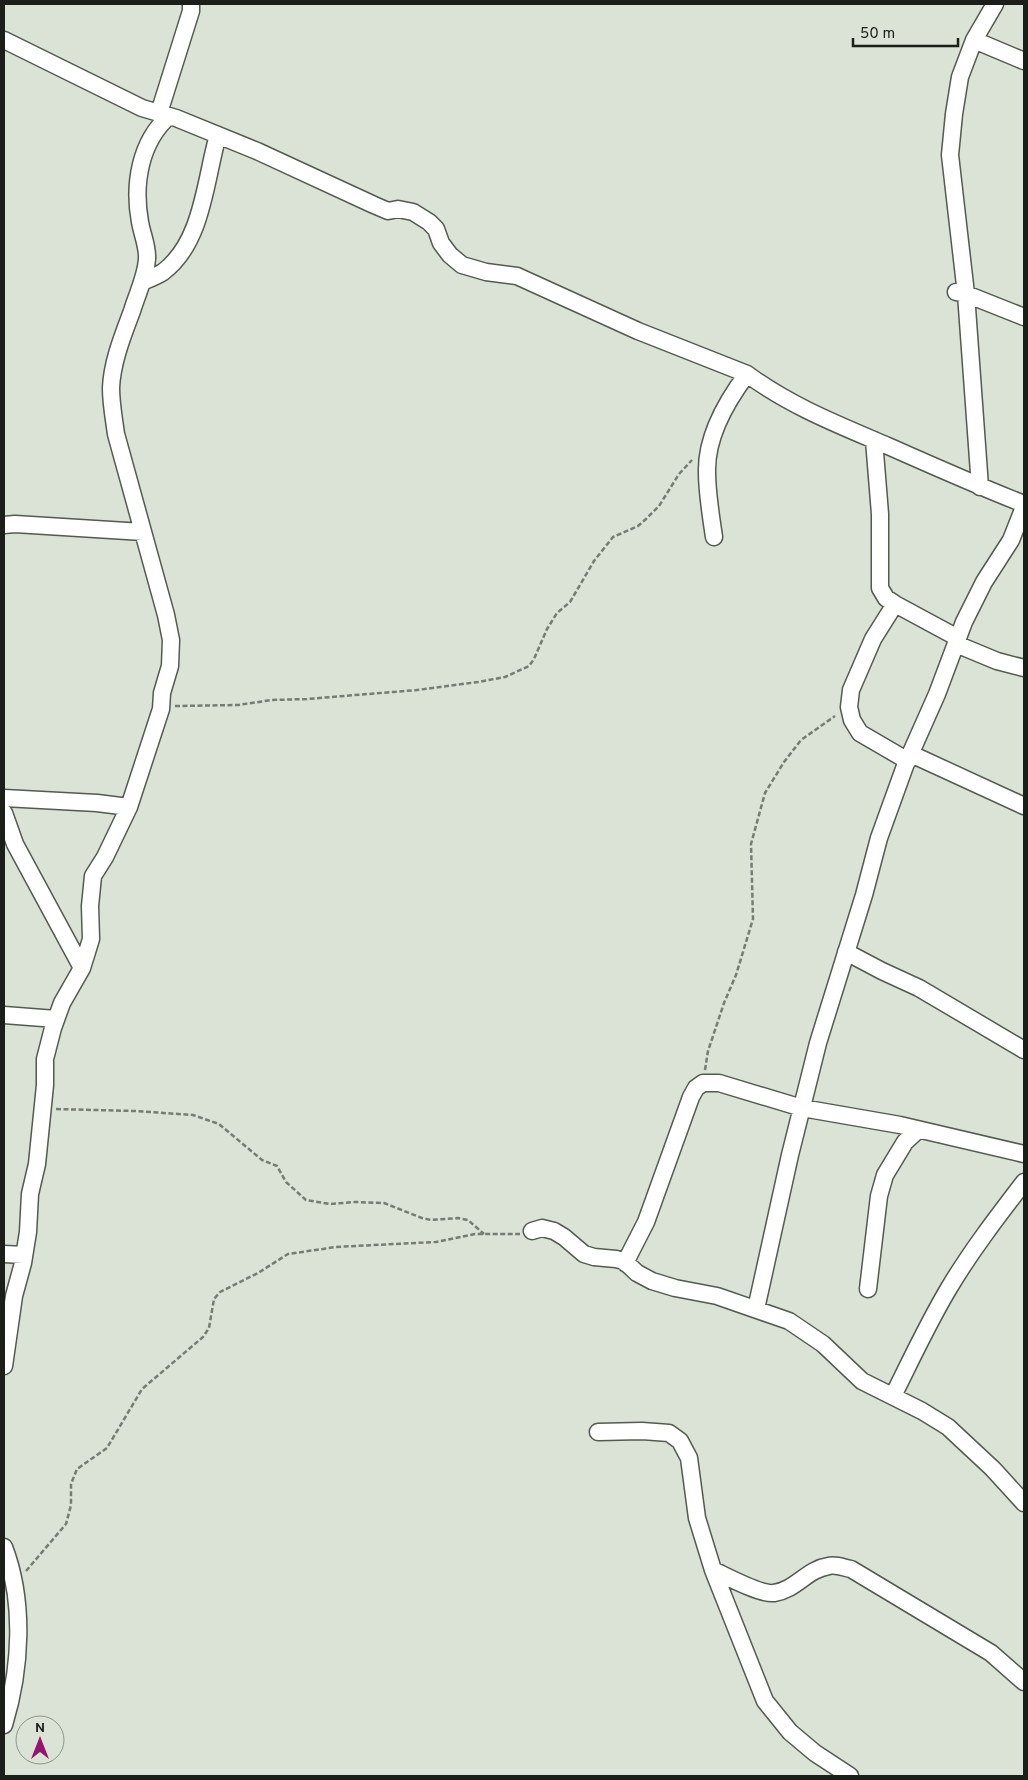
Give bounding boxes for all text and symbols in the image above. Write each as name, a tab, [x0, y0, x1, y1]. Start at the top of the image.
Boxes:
scale bar	[853, 15, 958, 47]
text: 50 m	[860, 25, 895, 44]
north arrow	[15, 1715, 65, 1765]
text: N	[35, 1720, 45, 1737]

